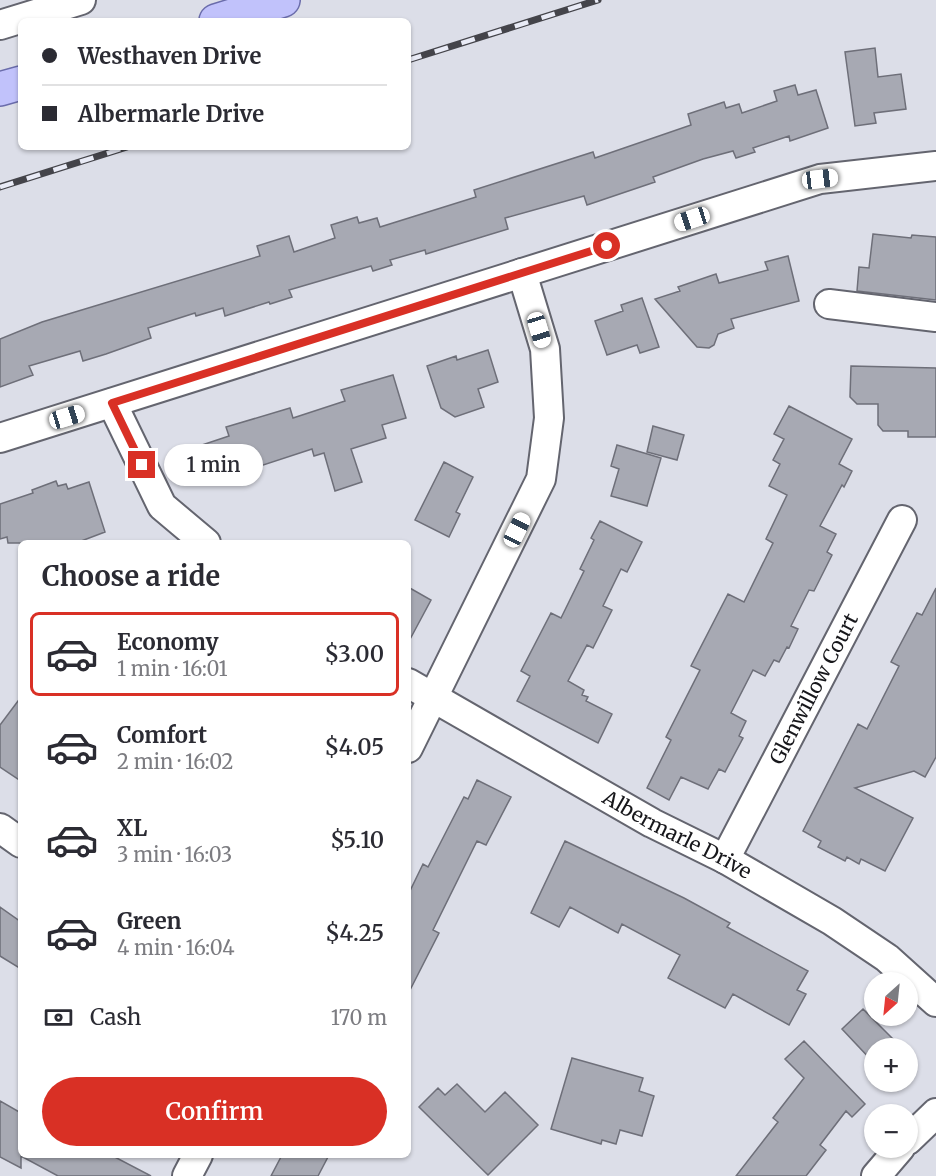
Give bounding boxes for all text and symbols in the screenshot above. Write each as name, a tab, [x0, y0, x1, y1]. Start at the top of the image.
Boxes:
text: Westhaven Drive	[78, 42, 261, 70]
text: Albermarle Drive	[78, 100, 264, 128]
car	[801, 168, 839, 190]
car	[672, 205, 712, 233]
route start	[593, 232, 620, 259]
car	[525, 310, 553, 350]
car	[47, 403, 87, 431]
callout: 1 min	[163, 444, 262, 486]
route end	[128, 451, 155, 478]
text: 1 min	[187, 452, 240, 477]
car	[501, 510, 533, 550]
text: Choose a ride	[42, 559, 220, 593]
street label: Glenwillow Court	[764, 609, 863, 768]
icon: car	[45, 627, 99, 681]
text: Economy	[117, 628, 218, 656]
text: $3.00	[325, 640, 384, 668]
text: 1 min · 16:01	[117, 656, 228, 681]
icon: car	[45, 720, 99, 774]
text: Comfort	[117, 721, 207, 749]
text: $4.05	[325, 733, 384, 761]
text: 2 min · 16:02	[117, 749, 233, 774]
street label: Albermarle Drive	[598, 784, 756, 884]
icon: car	[45, 813, 99, 867]
text: XL	[117, 814, 147, 842]
text: $5.10	[330, 826, 384, 854]
text: 3 min · 16:03	[117, 842, 232, 867]
icon: car	[45, 906, 99, 960]
text: Green	[117, 907, 181, 935]
text: $4.25	[325, 919, 384, 947]
text: 4 min · 16:04	[117, 935, 235, 960]
north arrow	[864, 972, 918, 1026]
map controls	[864, 972, 918, 1158]
icon: cash	[42, 1001, 75, 1034]
text: Cash	[90, 1003, 141, 1031]
text: 170 m	[331, 1005, 387, 1030]
button: +	[864, 1038, 918, 1092]
button: Confirm	[42, 1077, 387, 1146]
button: −	[864, 1104, 918, 1158]

